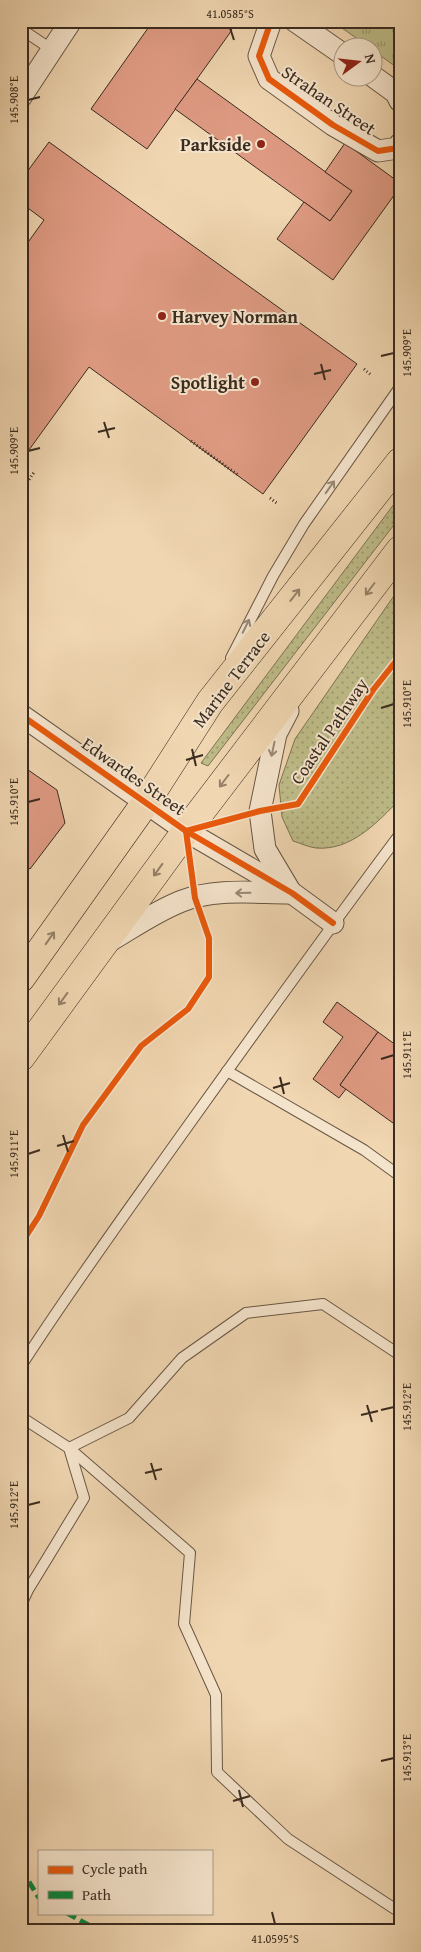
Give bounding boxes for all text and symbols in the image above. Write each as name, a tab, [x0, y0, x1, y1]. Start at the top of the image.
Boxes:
text: 41.0585°S	[206, 5, 254, 22]
north arrow	[334, 38, 384, 88]
text: N	[360, 52, 382, 66]
street label: Strahan Street	[276, 58, 382, 142]
text: 145.908°E	[5, 76, 22, 124]
place label: Parkside	[180, 131, 251, 158]
marker: Parkside	[255, 138, 267, 150]
place label: Harvey Norman	[172, 303, 298, 330]
marker: Harvey Norman	[156, 310, 168, 322]
text: 145.909°E	[398, 329, 415, 377]
place label: Spotlight	[171, 369, 245, 396]
marker: Spotlight	[249, 376, 261, 388]
text: 145.909°E	[5, 427, 22, 475]
one-way arrow	[325, 480, 335, 494]
one-way arrow	[365, 582, 376, 595]
one-way arrow	[289, 589, 300, 602]
one-way arrow	[242, 619, 252, 634]
street label: Marine Terrace	[185, 625, 277, 733]
street label: Coastal Pathway	[283, 672, 375, 790]
text: 145.910°E	[398, 680, 415, 728]
street label: Edwardes Street	[76, 730, 192, 822]
one-way arrow	[268, 740, 277, 756]
one-way arrow	[219, 774, 230, 787]
text: 145.910°E	[5, 778, 22, 826]
one-way arrow	[152, 863, 163, 876]
one-way arrow	[235, 888, 252, 898]
one-way arrow	[44, 932, 55, 945]
one-way arrow	[58, 992, 69, 1005]
text: 145.911°E	[398, 1031, 415, 1079]
text: 145.911°E	[5, 1130, 22, 1178]
text: 145.912°E	[398, 1383, 415, 1431]
text: 145.912°E	[5, 1481, 22, 1529]
text: 145.913°E	[398, 1734, 415, 1782]
legend	[38, 1850, 212, 1914]
text: Cycle path	[82, 1858, 148, 1879]
text: Path	[82, 1884, 111, 1905]
text: 41.0595°S	[251, 1930, 299, 1947]

